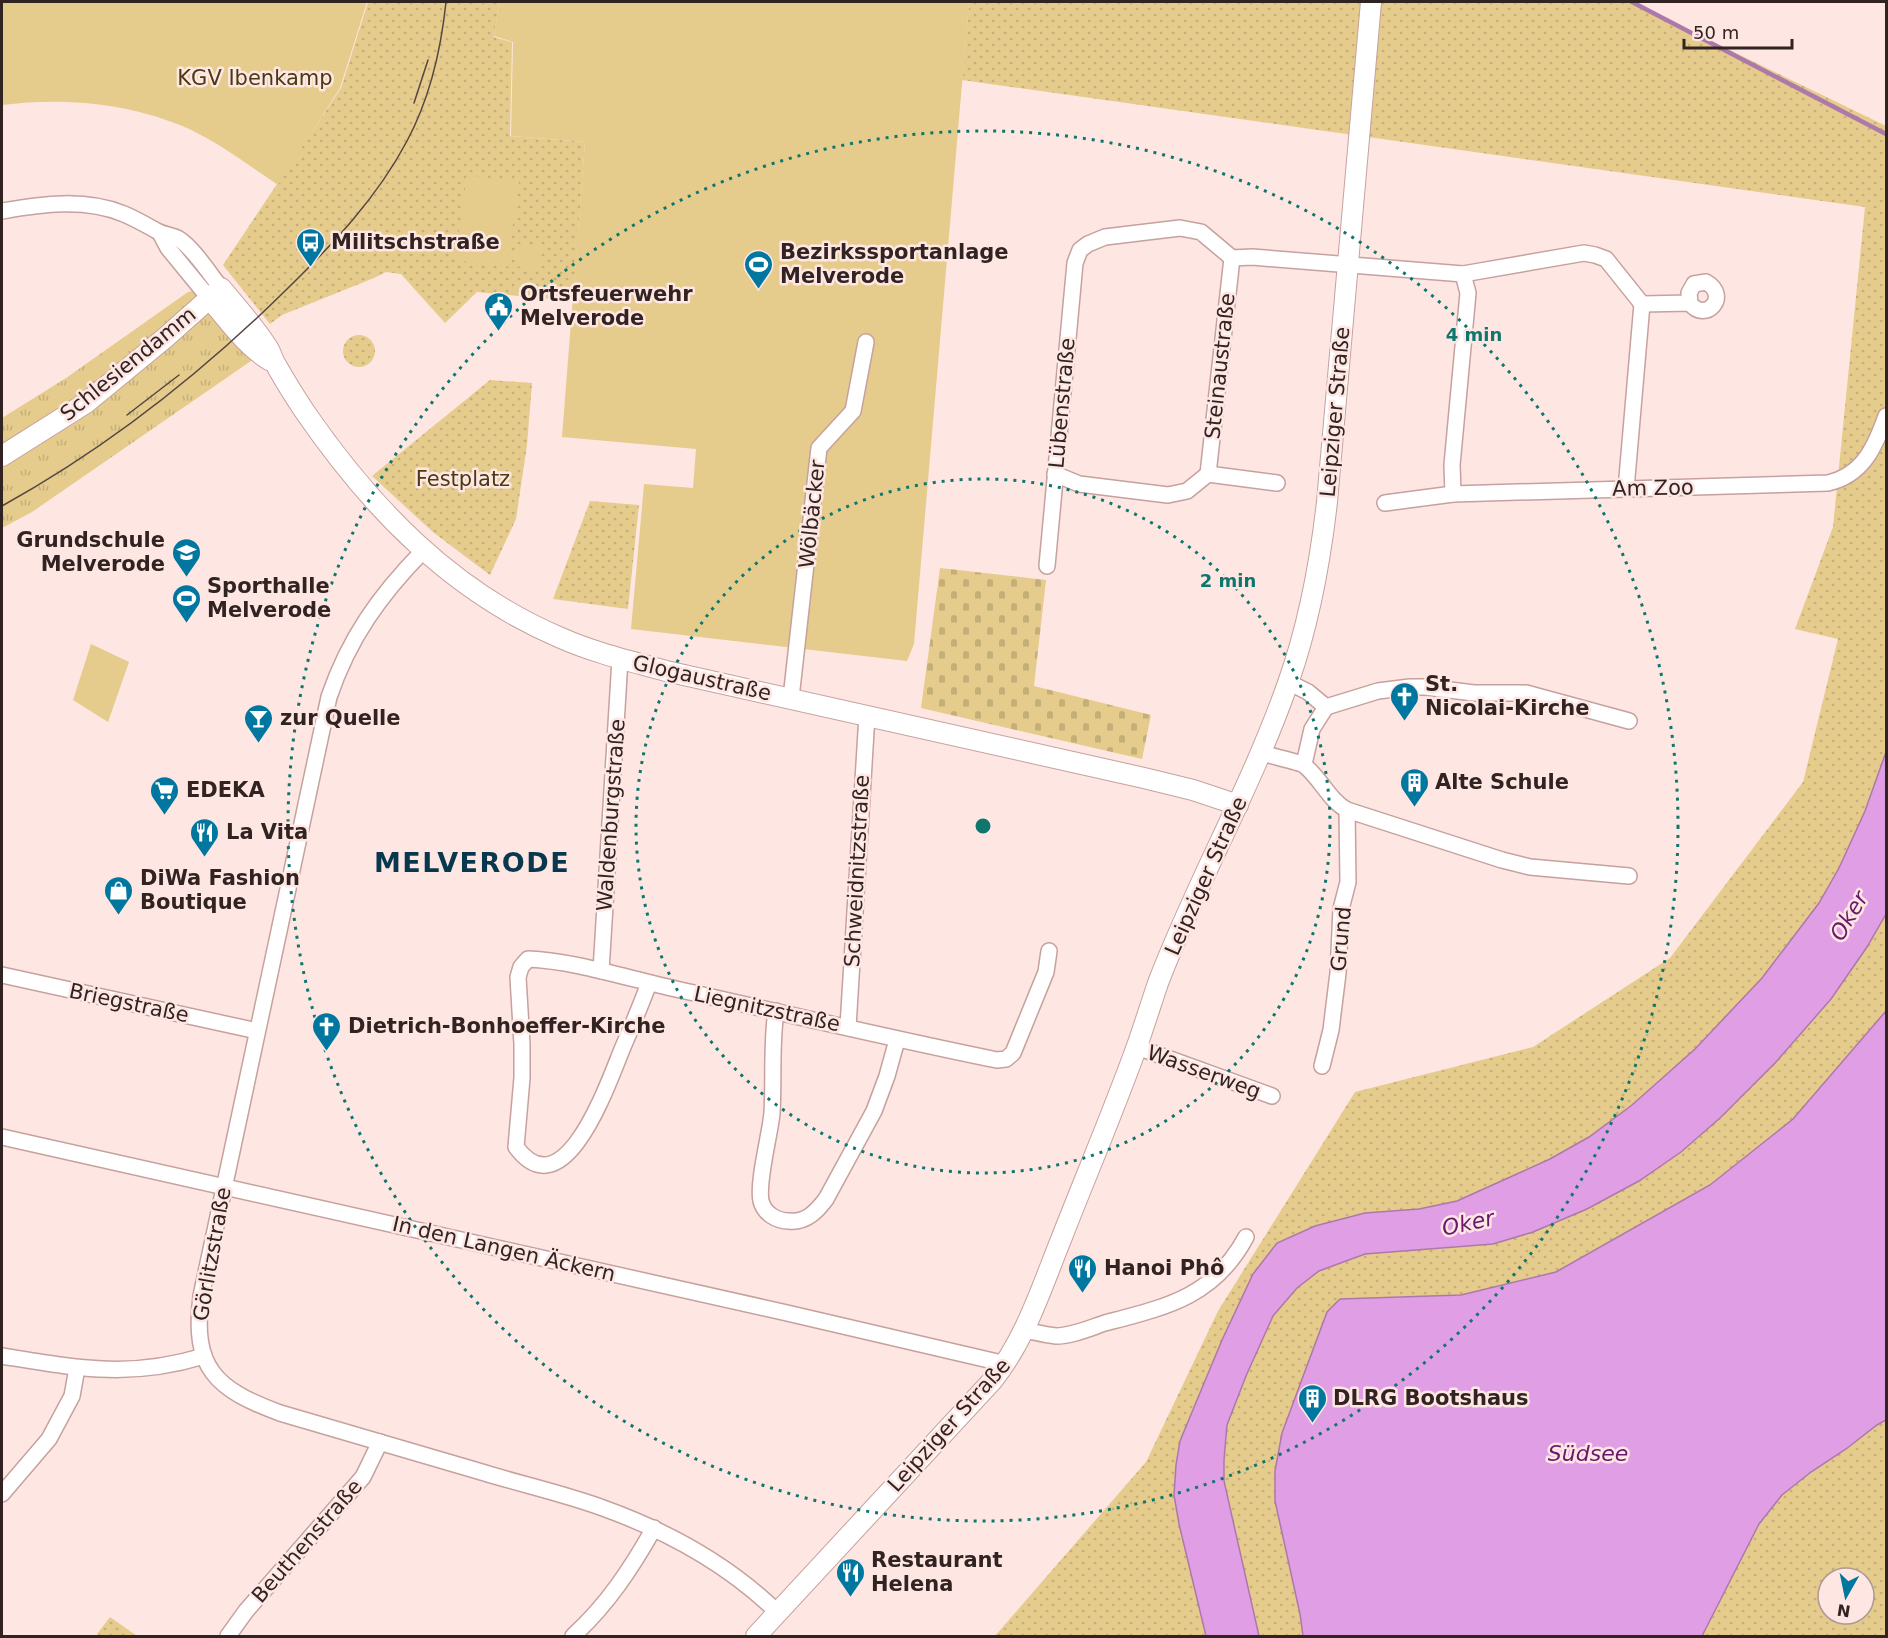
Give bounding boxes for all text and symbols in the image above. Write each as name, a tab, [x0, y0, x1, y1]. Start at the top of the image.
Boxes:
scale bar	[1684, 12, 1792, 50]
text: 50 m	[1693, 22, 1739, 43]
park label: KGV Ibenkamp	[177, 66, 333, 90]
bus stop icon: Militschstraße	[294, 226, 326, 268]
place label: Militschstraße	[331, 230, 500, 254]
place label: Bezirkssportanlage Melverode	[780, 240, 1009, 288]
sports icon: Bezirkssportanlage Melverode	[743, 248, 775, 290]
place label: Ortsfeuerwehr Melverode	[520, 282, 693, 330]
public building icon: Ortsfeuerwehr Melverode	[483, 290, 515, 332]
street label: Steinaustraße	[1200, 292, 1240, 440]
street label: Schlesiendamm	[56, 302, 200, 426]
text: 4 min	[1446, 324, 1502, 345]
street label: Leipziger Straße	[1316, 326, 1354, 498]
street label: Lübenstraße	[1044, 337, 1080, 469]
street label: Wölbäcker	[794, 458, 830, 569]
park label: Festplatz	[416, 467, 510, 491]
street label: Am Zoo	[1612, 475, 1694, 501]
place label: Grundschule Melverode	[16, 528, 165, 576]
school or university icon: Grundschule Melverode	[170, 536, 202, 578]
text: 2 min	[1200, 570, 1256, 591]
place label: Sporthalle Melverode	[207, 574, 331, 622]
sports icon: Sporthalle Melverode	[170, 582, 202, 624]
street label: Glogaustraße	[630, 650, 774, 706]
place label: St. Nicolai-Kirche	[1425, 672, 1589, 720]
church icon: St. Nicolai-Kirche	[1388, 680, 1420, 722]
bar icon: zur Quelle	[243, 702, 275, 744]
place label: zur Quelle	[280, 706, 401, 730]
street label: Waldenburgstraße	[592, 718, 630, 912]
building icon: Alte Schule	[1398, 766, 1430, 808]
place label: Alte Schule	[1435, 770, 1569, 794]
supermarket icon: EDEKA	[149, 774, 181, 816]
street label: Schweidnitzstraße	[840, 774, 874, 968]
place label: EDEKA	[186, 778, 265, 802]
street label: Leipziger Straße	[1160, 793, 1252, 959]
restaurant icon: La Vita	[189, 816, 221, 858]
centre of rings	[973, 816, 993, 836]
place label: La Vita	[226, 820, 308, 844]
district label: MELVERODE	[374, 847, 570, 878]
place label: DiWa Fashion Boutique	[140, 866, 300, 914]
shop icon: DiWa Fashion Boutique	[103, 874, 135, 916]
water label: Oker	[1825, 885, 1874, 945]
street label: Grund	[1326, 906, 1356, 972]
street label: Briegstraße	[67, 979, 191, 1027]
street label: Liegnitzstraße	[692, 982, 842, 1036]
church icon: Dietrich-Bonhoeffer-Kirche	[311, 1010, 343, 1052]
place label: Dietrich-Bonhoeffer-Kirche	[348, 1014, 665, 1038]
street label: Wasserweg	[1144, 1040, 1264, 1104]
street label: Görlitzstraße	[188, 1185, 236, 1323]
water label: Oker	[1440, 1205, 1498, 1241]
street label: In den Langen Äckern	[390, 1211, 618, 1286]
restaurant icon: Hanoi Phô	[1067, 1252, 1099, 1294]
place label: Hanoi Phô	[1104, 1256, 1224, 1280]
street label: Leipziger Straße	[883, 1353, 1015, 1497]
building icon: DLRG Bootshaus	[1296, 1382, 1328, 1424]
place label: DLRG Bootshaus	[1333, 1386, 1529, 1410]
water label: Südsee	[1548, 1441, 1628, 1466]
street label: Beuthenstraße	[247, 1475, 367, 1607]
place label: Restaurant Helena	[871, 1548, 1003, 1596]
restaurant icon: Restaurant Helena	[834, 1556, 866, 1598]
north arrow	[1816, 1566, 1876, 1626]
text: N	[1836, 1600, 1852, 1621]

